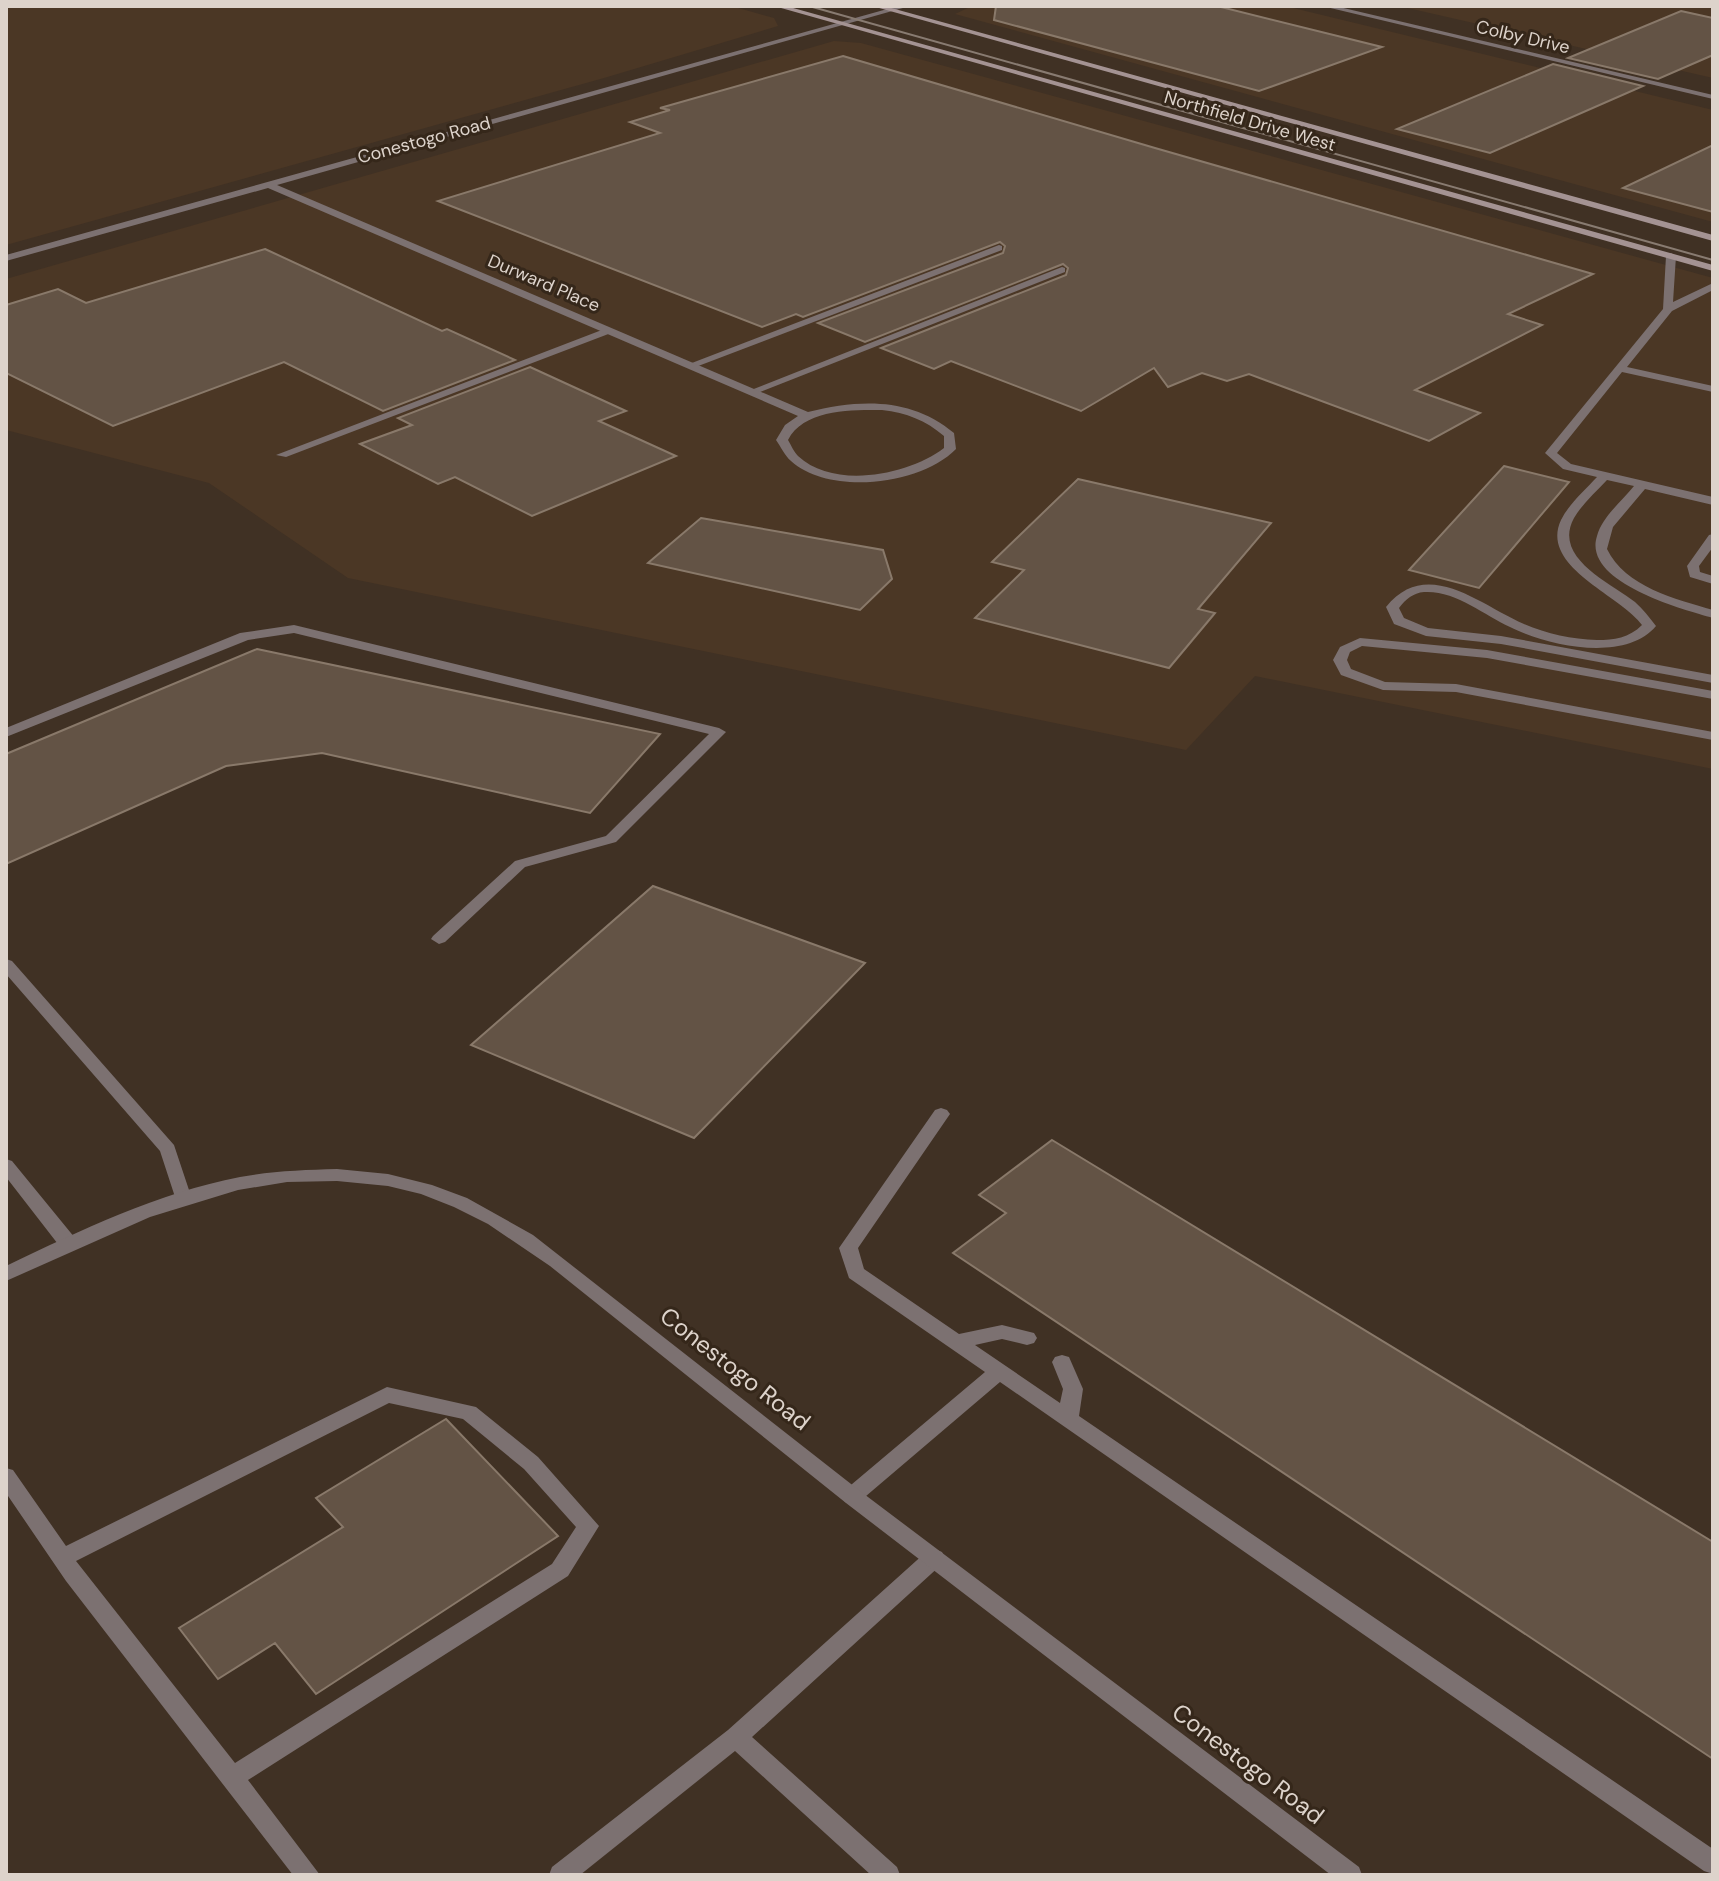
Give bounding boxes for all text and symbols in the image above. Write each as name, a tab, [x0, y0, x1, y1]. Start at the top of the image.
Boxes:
street label: Colby Drive	[1474, 15, 1572, 59]
street label: Northfield Drive West	[1161, 85, 1339, 157]
street label: Conestogo Road	[355, 111, 493, 169]
street label: Durward Place	[484, 249, 604, 317]
street label: Conestogo Road	[654, 1300, 817, 1437]
street label: Conestogo Road	[1166, 1696, 1331, 1831]

